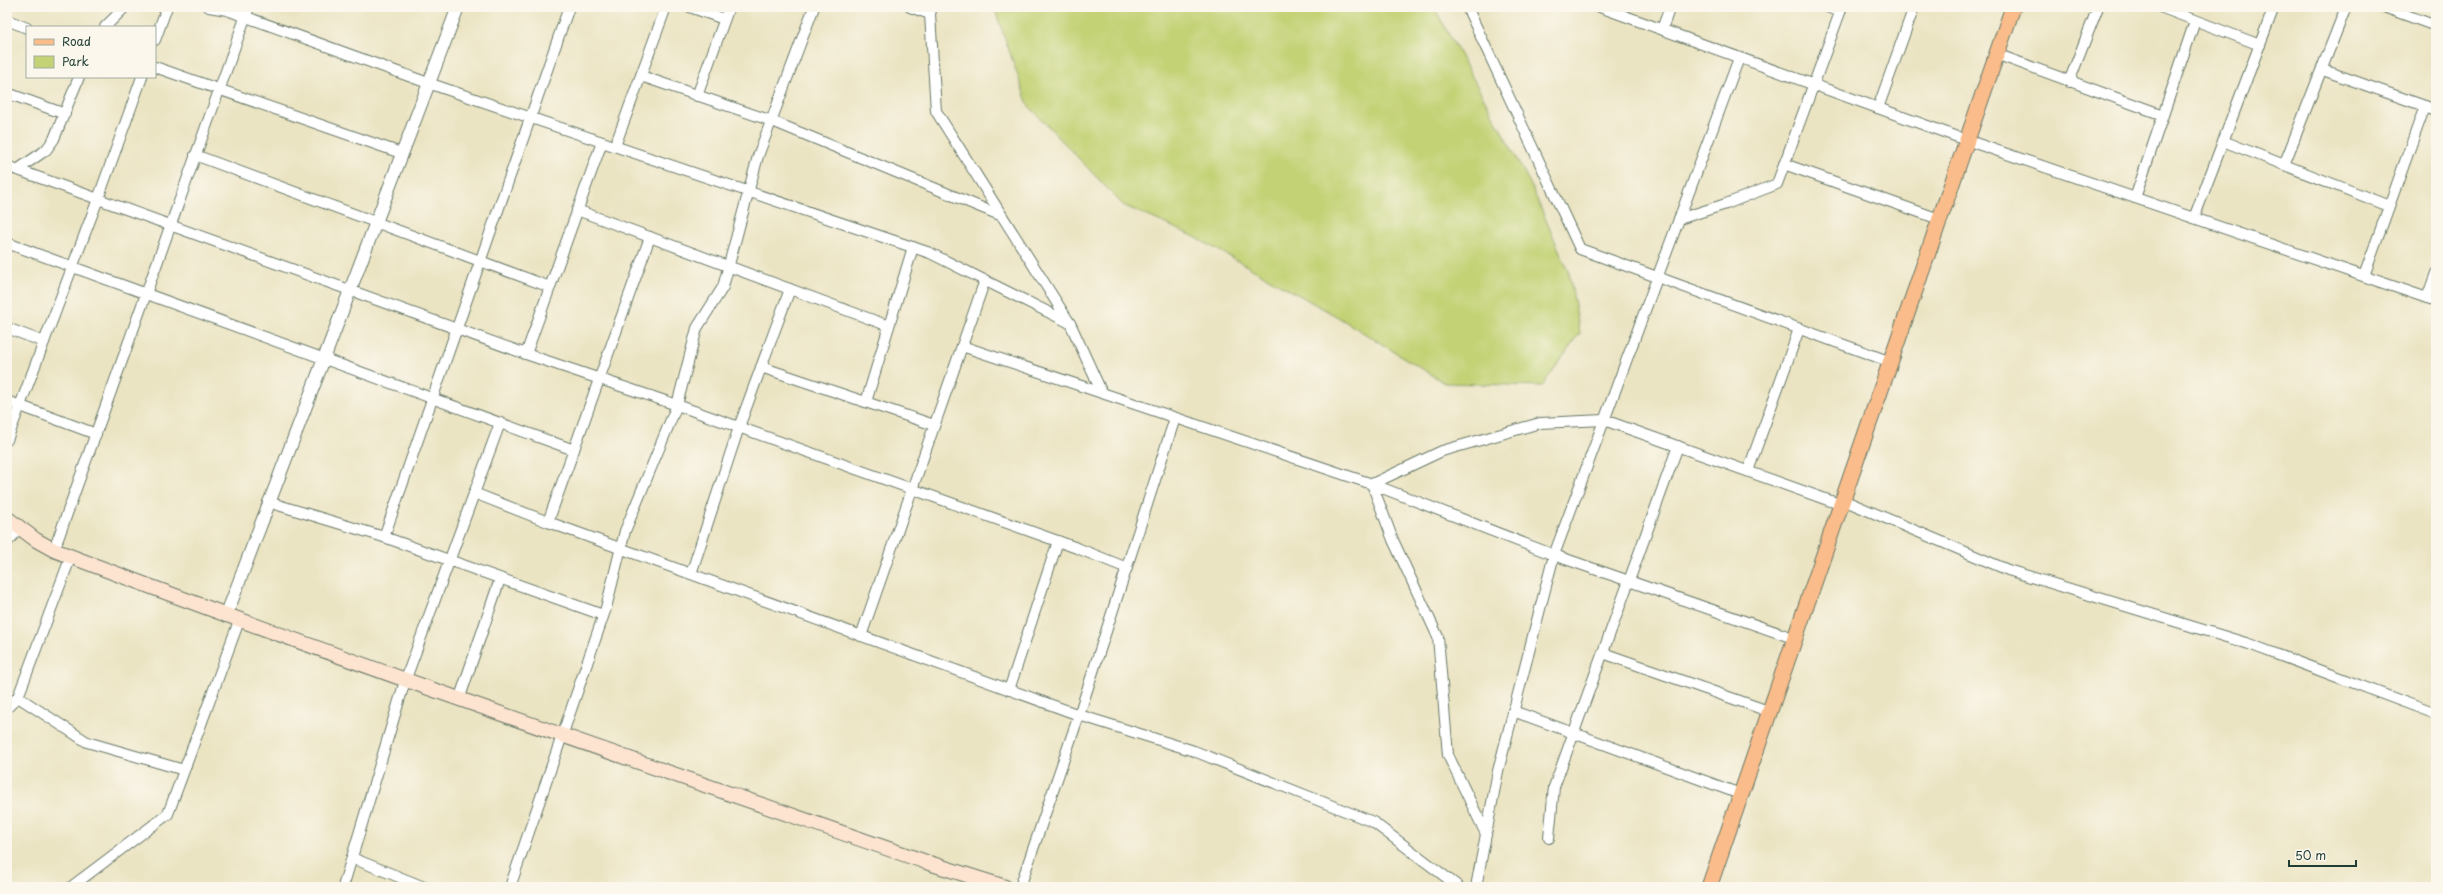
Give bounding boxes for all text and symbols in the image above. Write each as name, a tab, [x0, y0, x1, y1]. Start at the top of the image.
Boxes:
legend	[26, 26, 156, 78]
text: Road	[62, 32, 91, 50]
text: Park	[62, 52, 89, 70]
scale bar	[2289, 842, 2356, 868]
text: 50 m	[2295, 846, 2326, 864]

